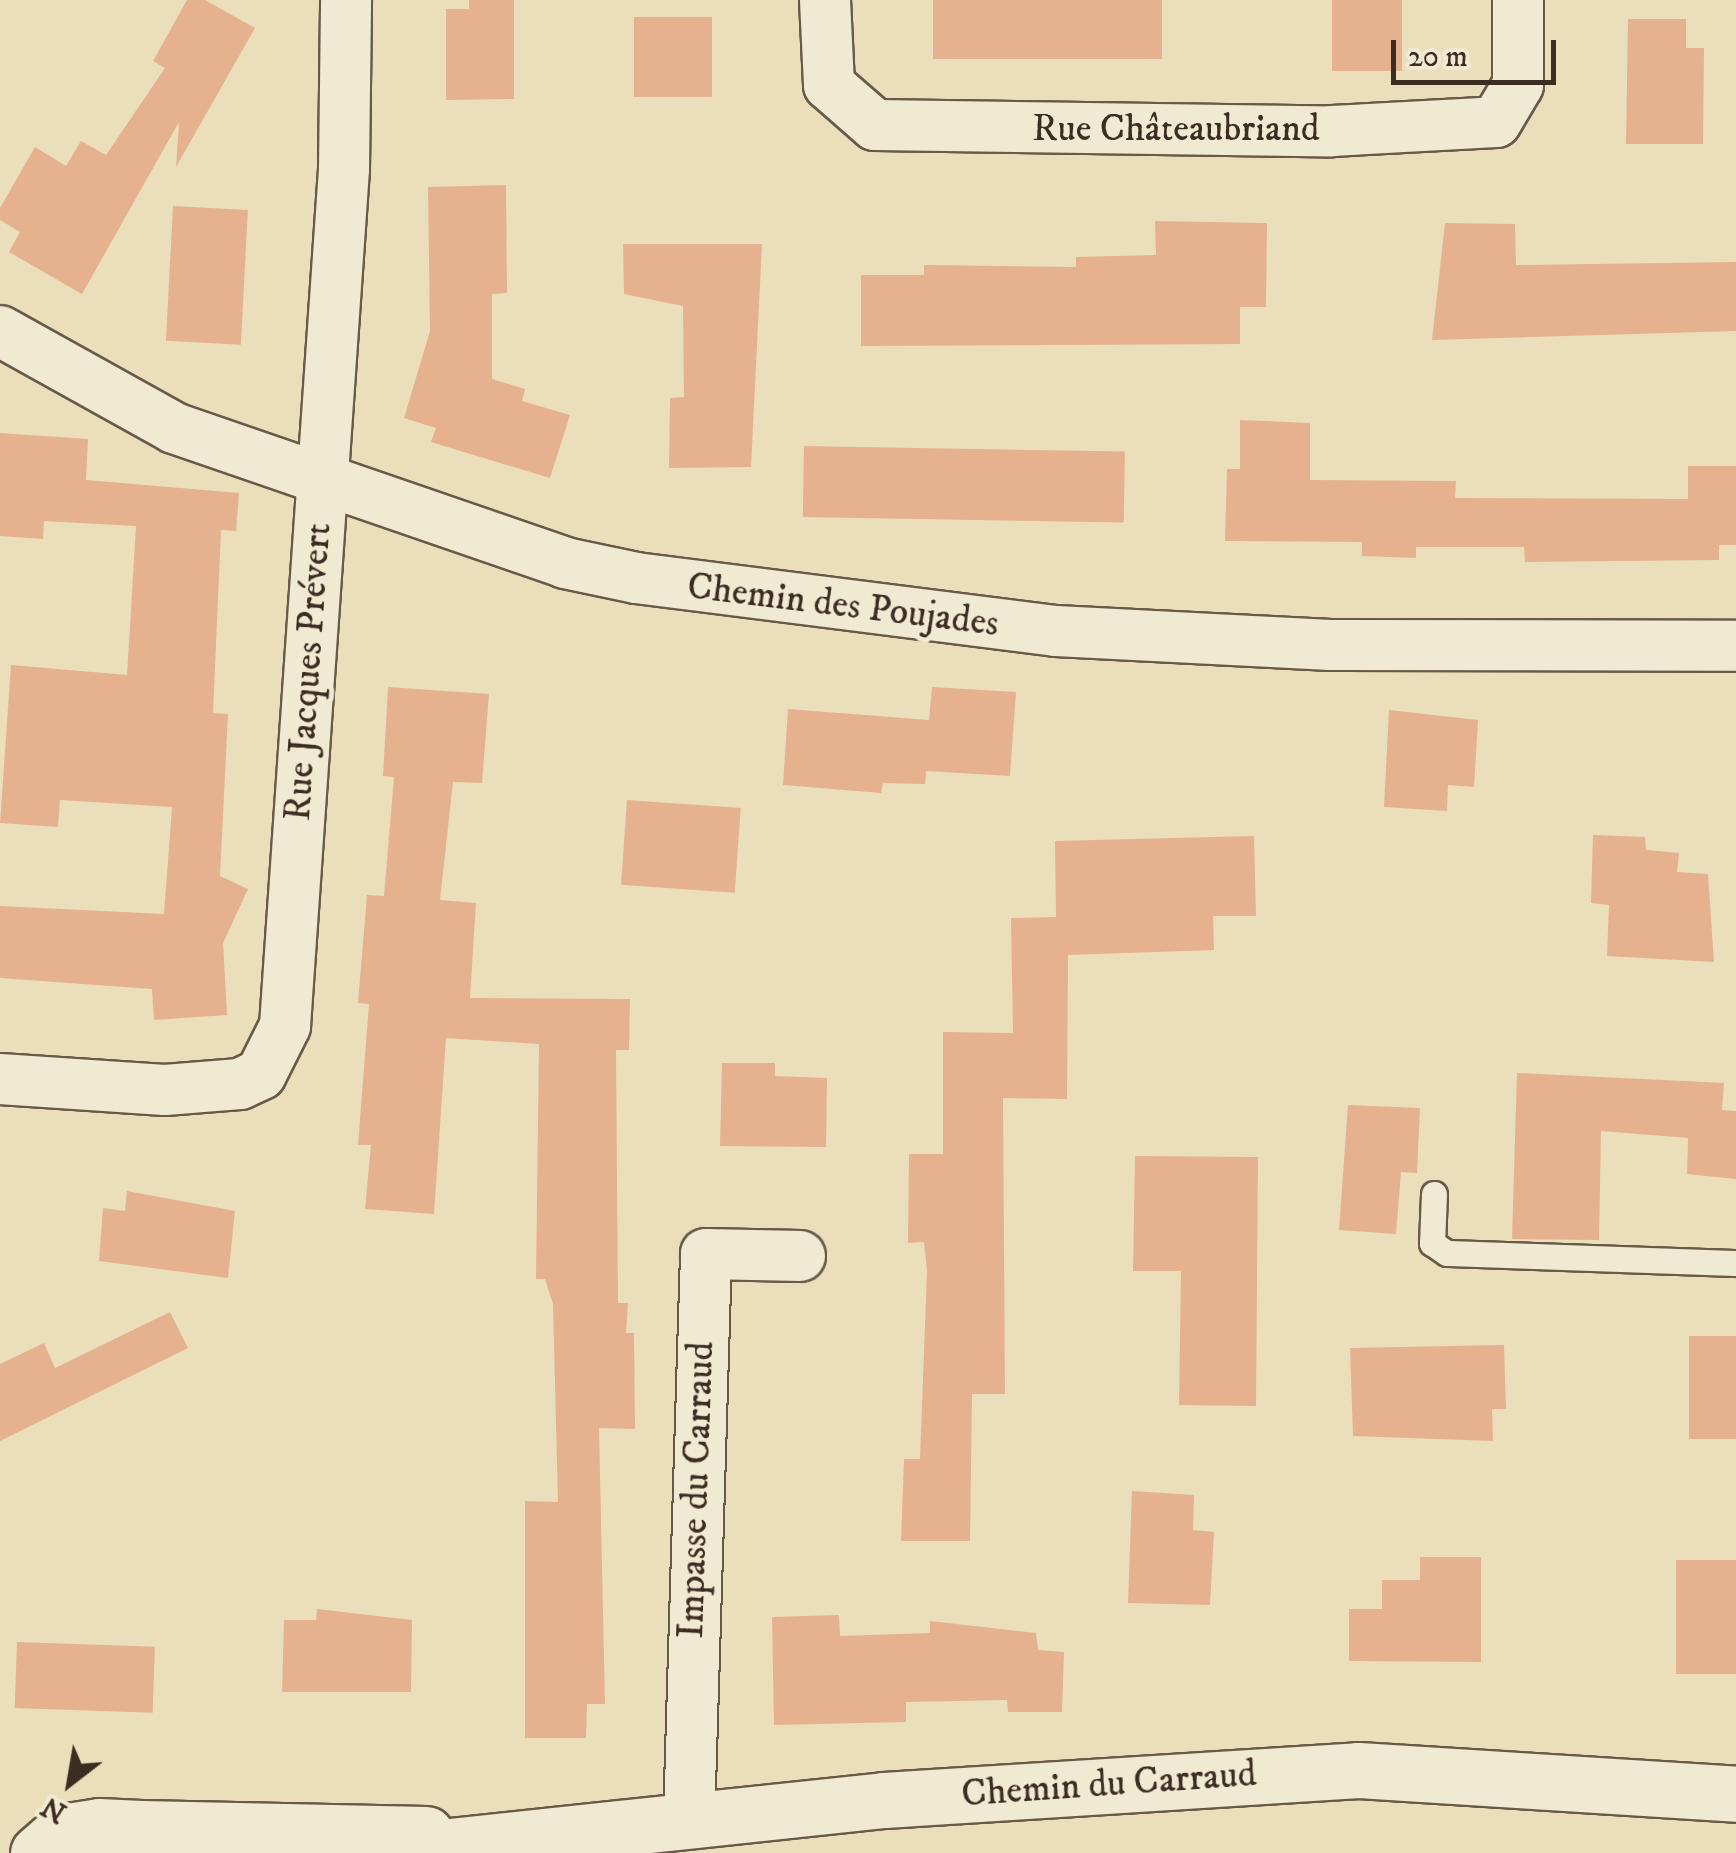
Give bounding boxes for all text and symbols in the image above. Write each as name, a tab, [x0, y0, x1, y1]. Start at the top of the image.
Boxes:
scale bar	[1396, 20, 1561, 82]
text: 20 m	[1408, 39, 1468, 76]
street label: Rue Châteaubriand	[1032, 107, 1320, 153]
street label: Rue Jacques Prévert	[276, 521, 342, 823]
street label: Chemin des Poujades	[685, 564, 1001, 648]
street label: Impasse du Carraud	[669, 1341, 725, 1639]
north arrow	[20, 1733, 120, 1833]
street label: Chemin du Carraud	[960, 1752, 1258, 1818]
text: N	[35, 1788, 73, 1830]

